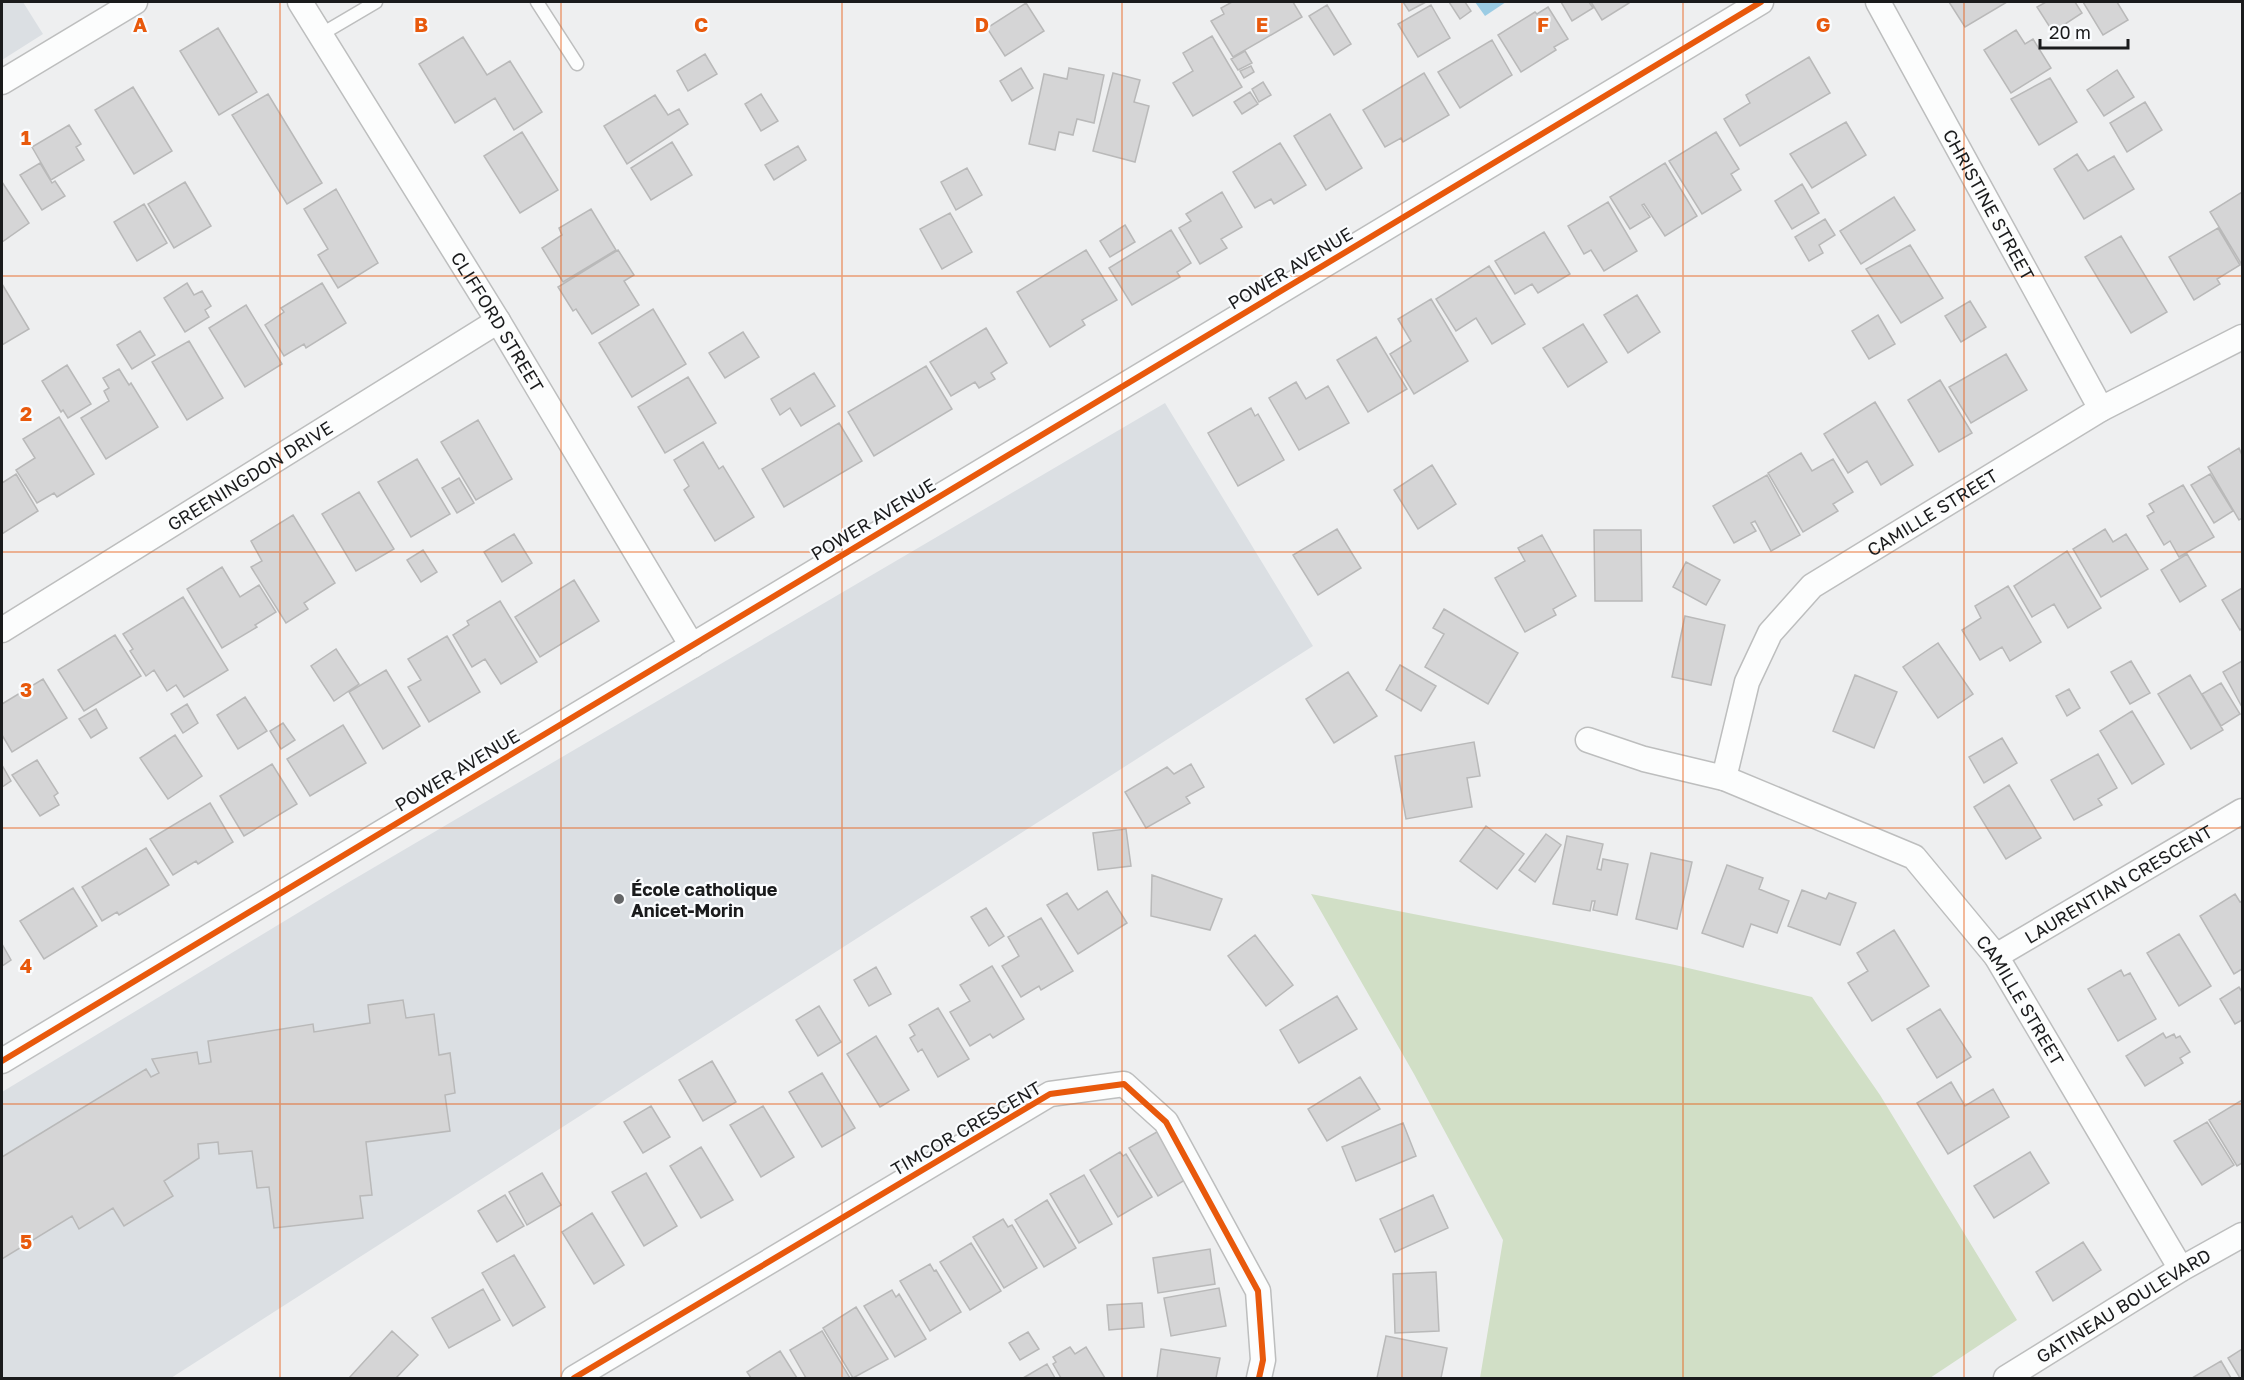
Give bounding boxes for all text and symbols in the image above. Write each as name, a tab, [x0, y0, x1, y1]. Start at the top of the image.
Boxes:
text: A	[133, 12, 147, 36]
text: B	[414, 12, 428, 36]
text: C	[694, 12, 708, 36]
text: D	[975, 12, 989, 36]
text: E	[1256, 12, 1268, 36]
text: F	[1537, 12, 1549, 36]
text: G	[1816, 12, 1830, 36]
scale bar	[2040, 12, 2128, 50]
text: 20 m	[2049, 21, 2091, 43]
text: 1	[21, 125, 31, 149]
street label: CHRISTINE STREET	[1939, 125, 2039, 284]
street label: POWER AVENUE	[1224, 222, 1356, 314]
street label: CLIFFORD STREET	[447, 248, 549, 396]
text: 2	[20, 401, 32, 425]
street label: GREENINGDON DRIVE	[163, 416, 336, 535]
street label: CAMILLE STREET	[1863, 464, 2002, 561]
street label: POWER AVENUE	[807, 473, 939, 565]
text: 3	[20, 677, 32, 701]
street label: POWER AVENUE	[391, 724, 523, 816]
street label: LAURENTIAN CRESCENT	[2020, 820, 2216, 948]
place label: École catholique Anicet-Morin	[631, 878, 778, 921]
marker: École catholique Anicet-Morin	[612, 892, 626, 906]
street label: CAMILLE STREET	[1972, 930, 2069, 1069]
text: 4	[20, 953, 32, 977]
street label: TIMCOR CRESCENT	[887, 1076, 1045, 1180]
text: 5	[20, 1229, 32, 1253]
street label: GATINEAU BOULEVARD	[2032, 1244, 2215, 1367]

